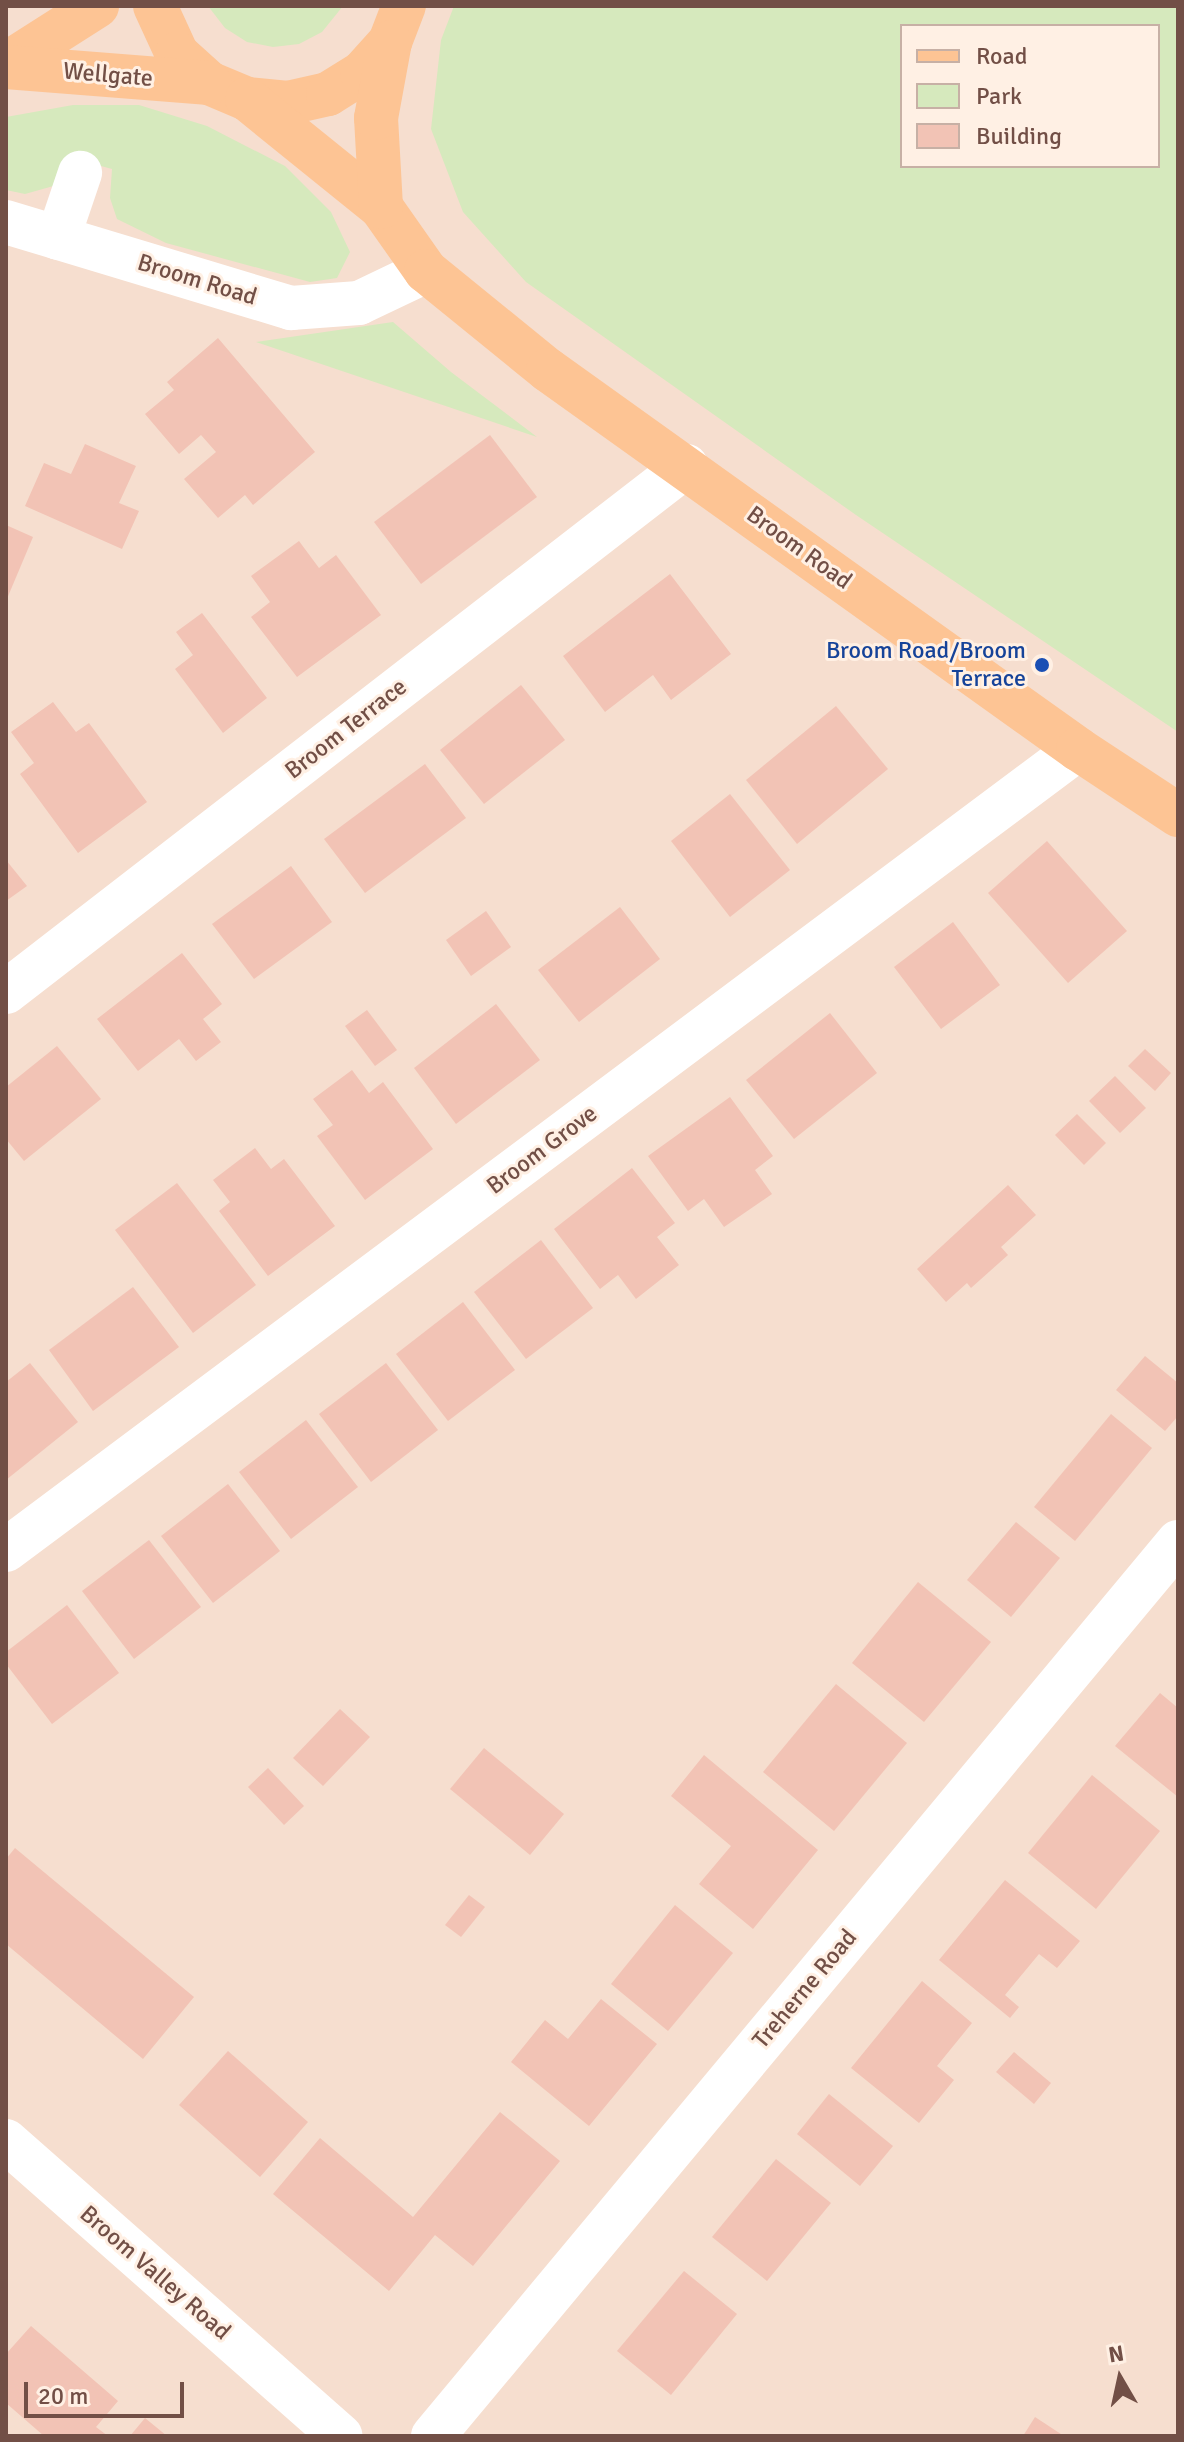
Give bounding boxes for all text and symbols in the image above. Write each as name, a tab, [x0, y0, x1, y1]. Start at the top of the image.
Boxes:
legend	[900, 24, 1160, 168]
text: Road	[976, 41, 1027, 71]
street label: Wellgate	[62, 57, 154, 93]
text: Park	[976, 81, 1022, 111]
text: Building	[976, 121, 1062, 151]
street label: Broom Road	[134, 248, 260, 312]
street label: Broom Road	[741, 500, 857, 596]
place label: Broom Road/Broom Terrace	[826, 637, 1026, 693]
marker: Broom Road/Broom Terrace	[1033, 656, 1051, 674]
street label: Broom Terrace	[279, 673, 413, 785]
street label: Broom Grove	[481, 1099, 603, 1201]
street label: Treherne Road	[747, 1924, 863, 2054]
street label: Broom Valley Road	[74, 2200, 236, 2346]
north arrow	[1080, 2338, 1160, 2418]
text: N	[1106, 2339, 1126, 2368]
scale bar	[28, 2366, 188, 2416]
text: 20 m	[38, 2381, 88, 2411]

